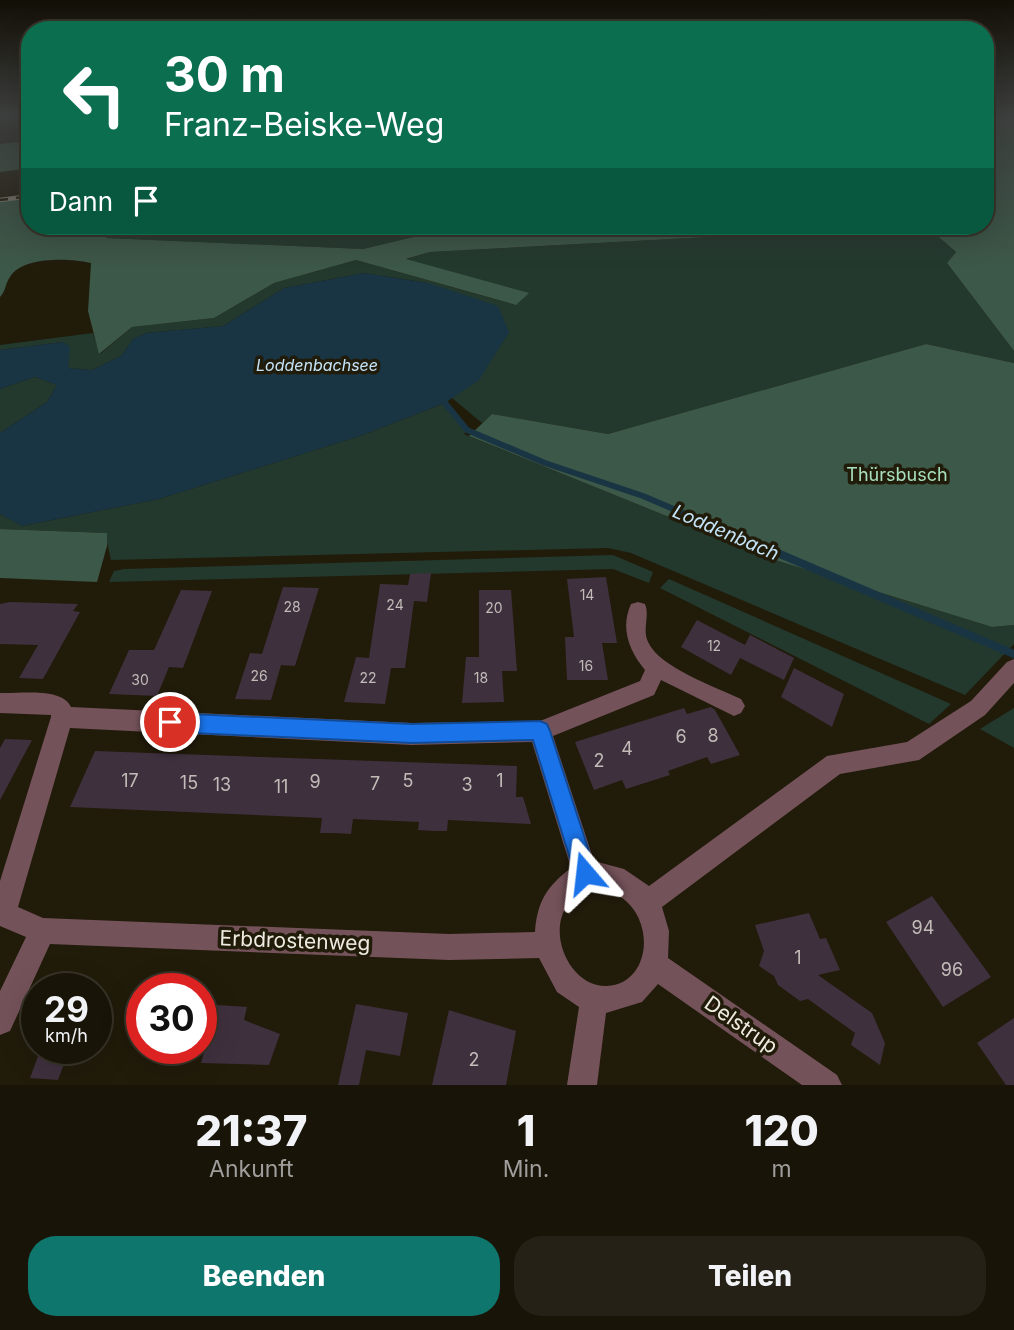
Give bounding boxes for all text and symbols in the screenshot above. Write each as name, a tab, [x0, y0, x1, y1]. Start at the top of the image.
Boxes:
text: 30 m	[164, 45, 285, 104]
icon: left	[49, 49, 140, 140]
text: Franz-Beiske-Weg	[164, 105, 444, 144]
icon: arrive	[127, 182, 165, 220]
text: Dann	[49, 186, 113, 217]
water label: Loddenbachsee	[256, 355, 378, 375]
park label: Thürsbusch	[846, 464, 948, 485]
water label: Loddenbach	[669, 500, 782, 565]
house number: 14	[580, 586, 594, 603]
house number: 24	[386, 596, 404, 613]
house number: 28	[283, 598, 301, 615]
house number: 20	[485, 599, 503, 616]
house number: 12	[707, 637, 721, 654]
house number: 16	[579, 657, 593, 674]
house number: 26	[250, 667, 268, 684]
house number: 22	[359, 669, 377, 686]
house number: 18	[474, 669, 488, 686]
house number: 30	[131, 671, 149, 688]
pin	[140, 692, 200, 752]
icon: arrive	[151, 703, 189, 741]
house number: 8	[707, 725, 719, 746]
house number: 6	[675, 726, 687, 747]
house number: 4	[621, 738, 633, 759]
house number: 2	[594, 750, 604, 771]
house number: 17	[121, 770, 139, 791]
house number: 5	[403, 770, 413, 791]
house number: 1	[496, 770, 504, 791]
house number: 9	[309, 771, 321, 792]
house number: 15	[180, 772, 198, 793]
house number: 7	[370, 773, 380, 794]
house number: 13	[213, 774, 231, 795]
house number: 3	[461, 774, 473, 795]
house number: 11	[274, 776, 288, 797]
position arrow	[548, 836, 622, 910]
house number: 94	[912, 917, 934, 938]
street label: Erbdrostenweg	[219, 925, 371, 956]
house number: 1	[794, 947, 802, 968]
house number: 96	[941, 959, 963, 980]
speed limit sign: 30	[126, 973, 217, 1064]
text: 29	[44, 988, 89, 1030]
street label: Delstrup	[700, 990, 783, 1059]
text: km/h	[45, 1025, 88, 1046]
house number: 2	[469, 1049, 479, 1070]
text: 21:37	[195, 1105, 308, 1156]
text: 1	[517, 1105, 535, 1156]
text: 120	[744, 1105, 819, 1156]
text: Ankunft	[209, 1155, 294, 1183]
text: Min.	[503, 1155, 549, 1183]
text: m	[772, 1155, 792, 1183]
button: Beenden	[28, 1236, 500, 1316]
button: Teilen	[514, 1236, 986, 1316]

